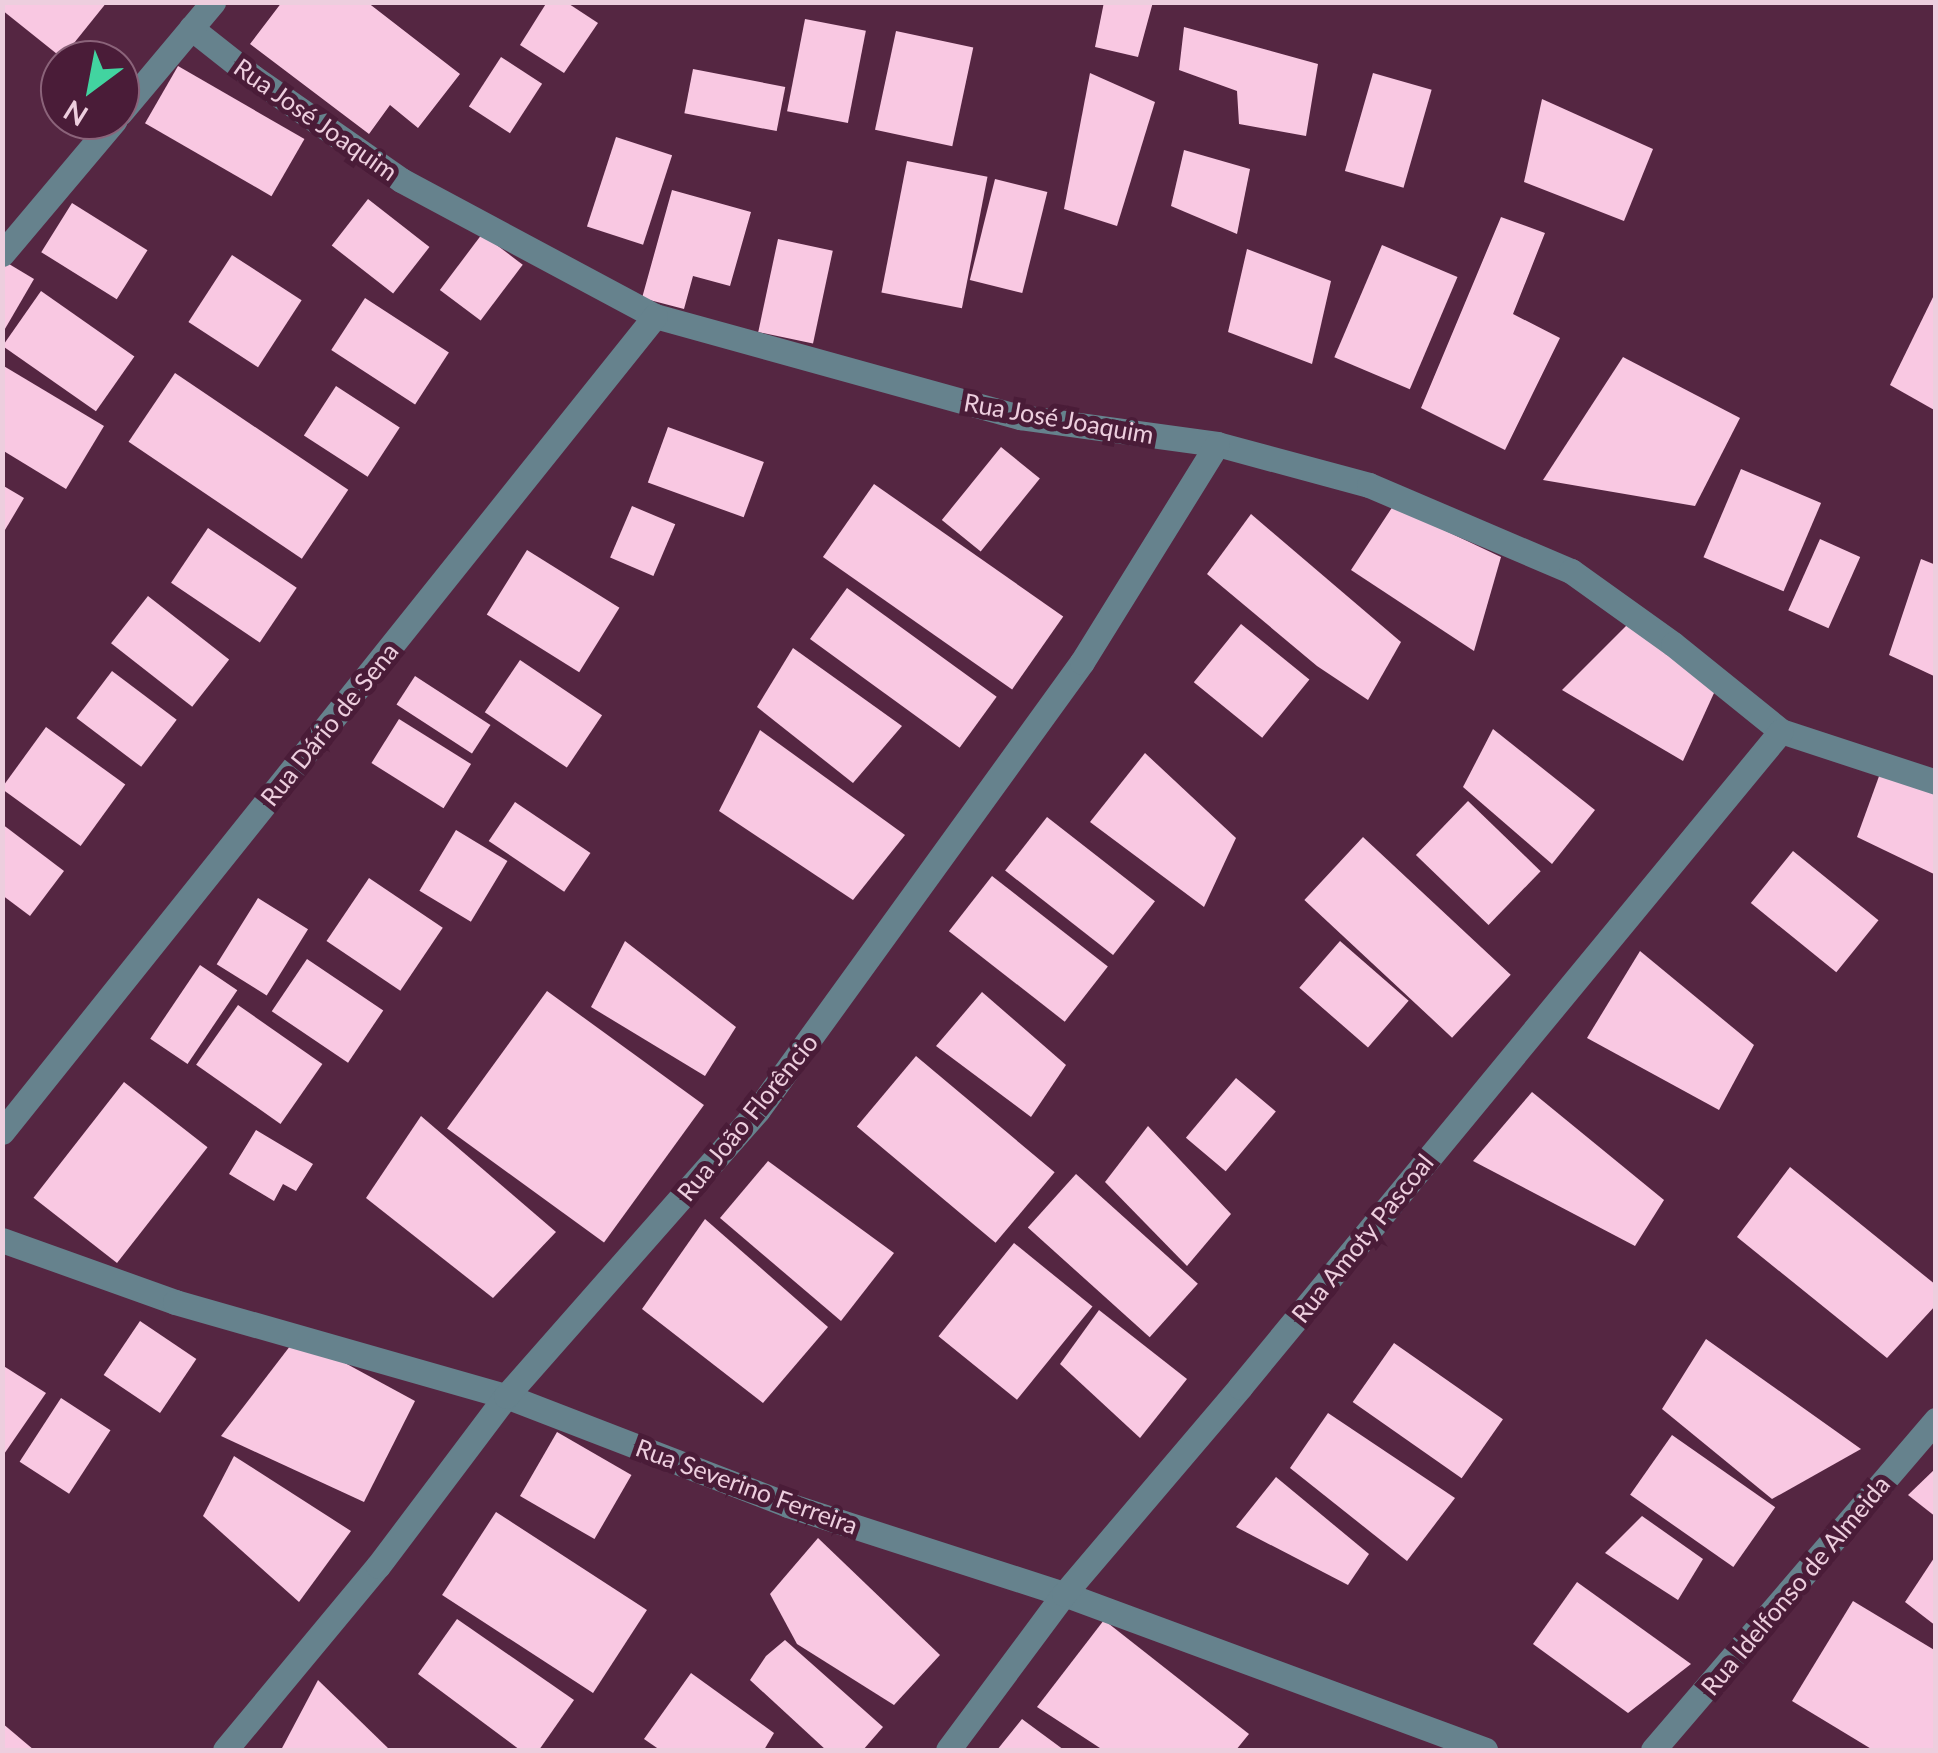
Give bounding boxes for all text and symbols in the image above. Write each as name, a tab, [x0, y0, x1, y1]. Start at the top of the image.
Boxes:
north arrow	[40, 40, 140, 140]
street label: Rua José Joaquim	[228, 51, 404, 187]
text: N	[57, 94, 93, 134]
street label: Rua José Joaquim	[961, 386, 1157, 450]
street label: Rua Dário de Sena	[254, 636, 404, 812]
street label: Rua João Florêncio	[670, 1027, 824, 1207]
street label: Rua Amoty Pascoal	[1284, 1147, 1440, 1329]
street label: Rua Severino Ferreira	[632, 1432, 862, 1540]
street label: Rua Idelfonso de Almeida	[1694, 1469, 1896, 1701]

